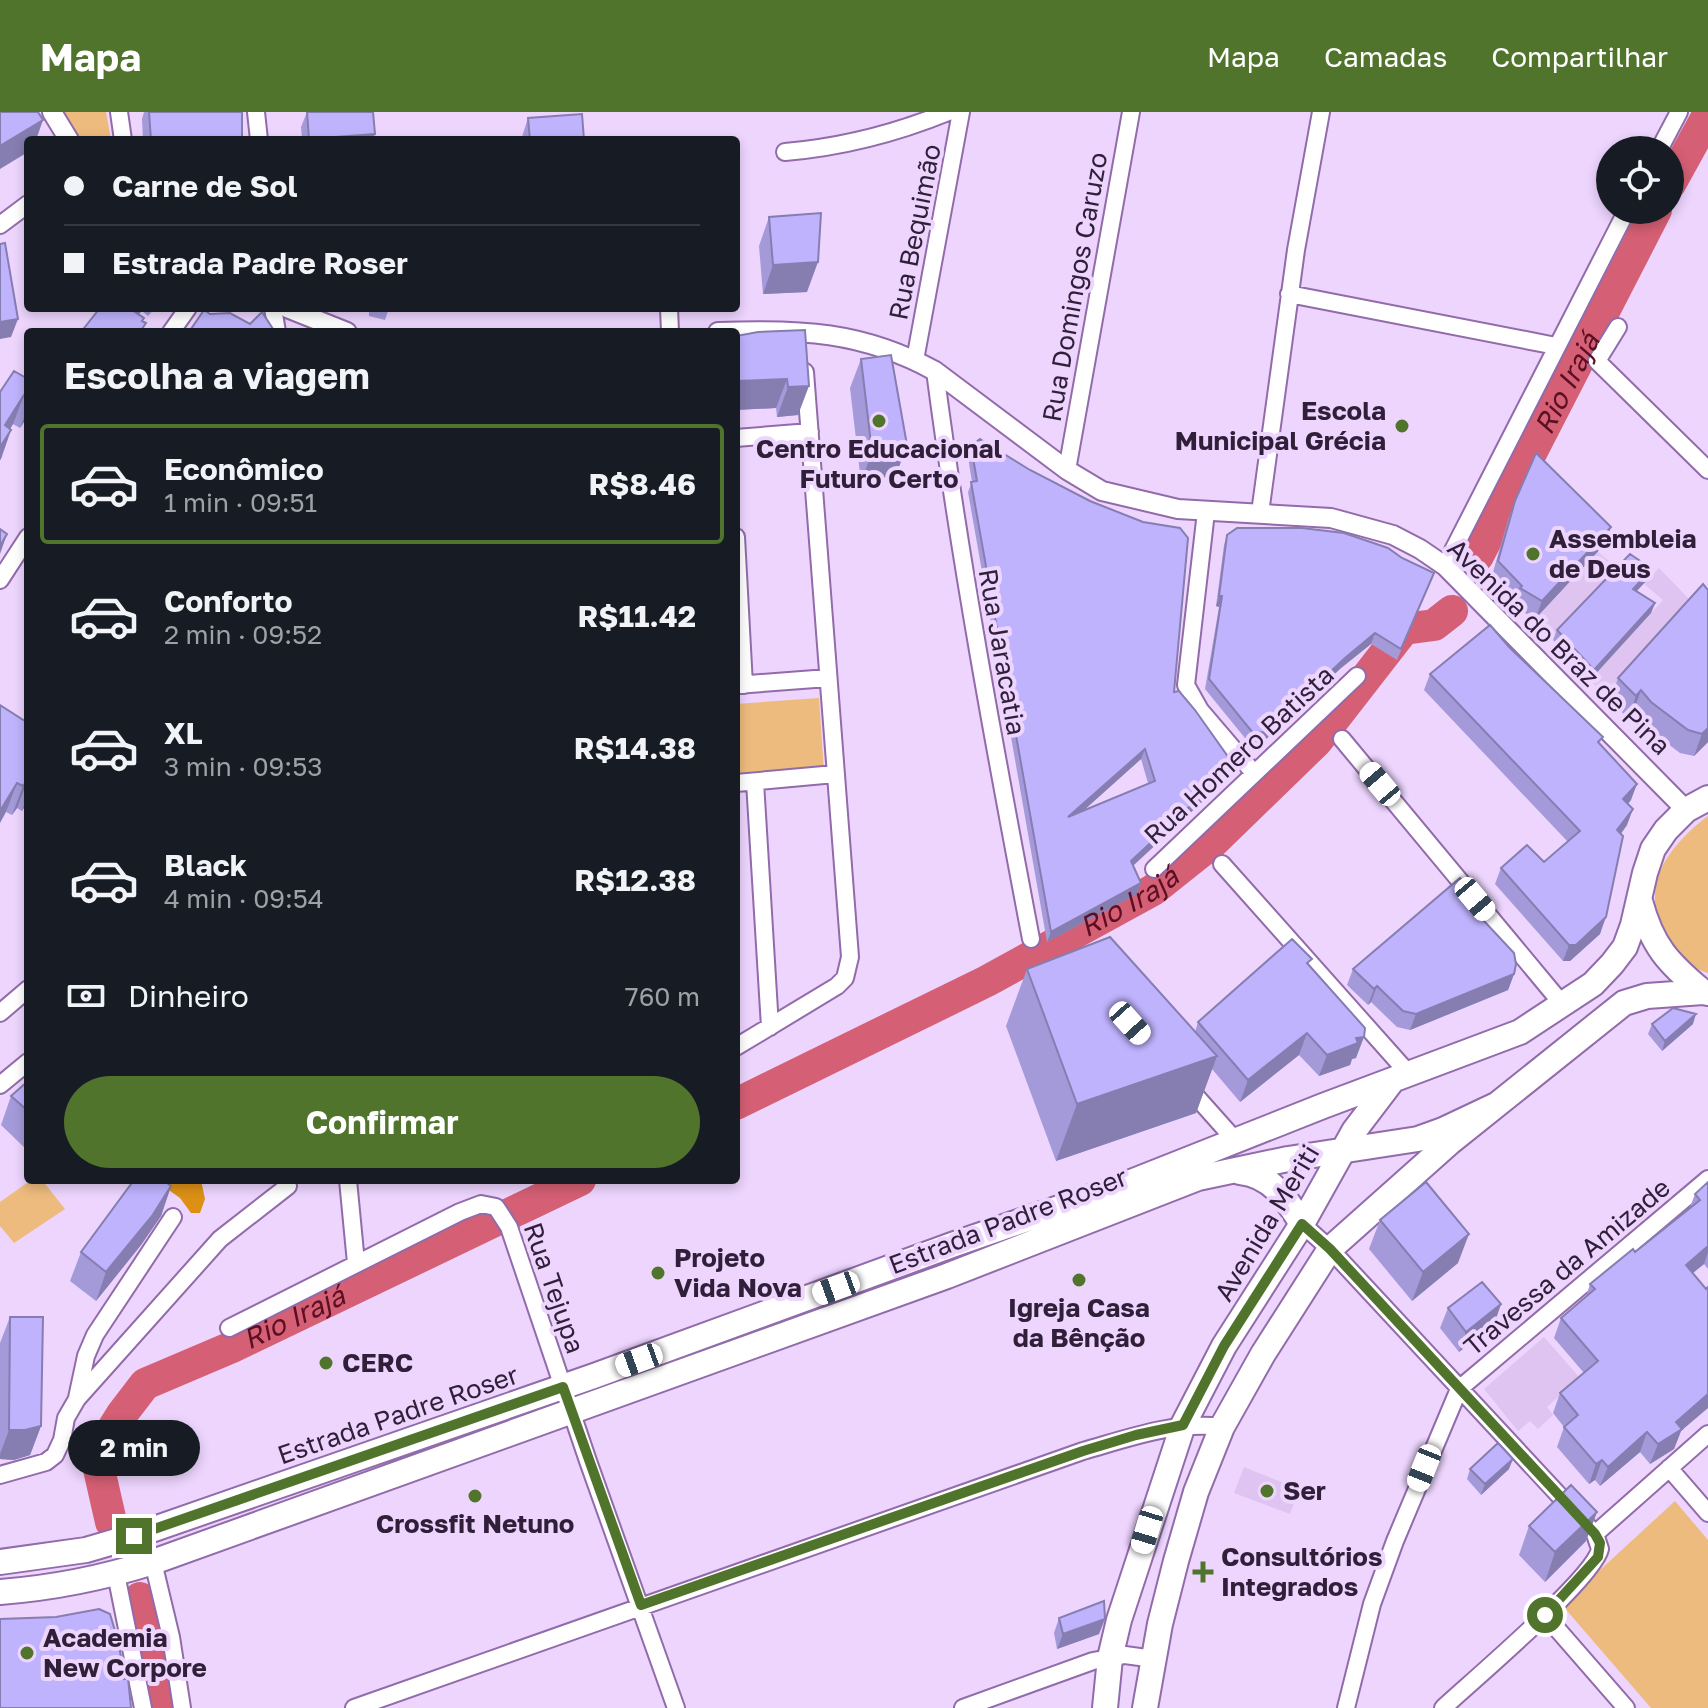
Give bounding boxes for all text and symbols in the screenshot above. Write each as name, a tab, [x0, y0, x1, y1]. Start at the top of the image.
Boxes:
text: Mapa	[40, 34, 141, 79]
text: Mapa	[1207, 40, 1280, 73]
text: Camadas	[1324, 40, 1447, 73]
text: Compartilhar	[1491, 40, 1668, 73]
map controls	[1596, 136, 1684, 224]
button: locate	[1596, 136, 1684, 224]
street label: Rua Bequimão	[882, 141, 947, 323]
street label: Rua Domingos Caruzo	[1036, 150, 1113, 424]
text: Carne de Sol	[112, 168, 298, 204]
text: Estrada Padre Roser	[112, 245, 408, 281]
water label: Rio Irajá	[1527, 324, 1607, 439]
text: Escolha a viagem	[64, 354, 370, 397]
place label: Escola Municipal Grécia	[1175, 395, 1386, 456]
marker: Centro Educacional Futuro Certo	[870, 412, 888, 430]
marker: Escola Municipal Grécia	[1393, 417, 1411, 435]
place label: Centro Educacional Futuro Certo	[756, 433, 1003, 494]
icon: car	[68, 448, 140, 520]
text: Econômico	[164, 451, 324, 487]
text: R$8.46	[588, 466, 696, 502]
text: 1 min · 09:51	[164, 487, 317, 518]
place label: Assembleia de Deus	[1549, 523, 1697, 584]
street label: Avenida do Braz de Pina	[1442, 532, 1677, 761]
marker: Assembleia de Deus	[1524, 545, 1542, 563]
street label: Rua Jaracatia	[973, 566, 1032, 738]
icon: car	[68, 580, 140, 652]
text: Conforto	[164, 583, 293, 619]
text: R$11.42	[578, 598, 696, 634]
text: 2 min · 09:52	[164, 619, 322, 650]
street label: Rua Homero Batista	[1138, 659, 1340, 850]
icon: car	[68, 712, 140, 784]
text: XL	[164, 715, 203, 751]
text: R$14.38	[574, 730, 696, 766]
text: 3 min · 09:53	[164, 751, 322, 782]
car	[1355, 758, 1405, 810]
icon: car	[68, 844, 140, 916]
text: Black	[164, 847, 247, 883]
water label: Rio Irajá	[1074, 857, 1187, 943]
text: R$12.38	[574, 862, 696, 898]
car	[1450, 873, 1500, 925]
text: 4 min · 09:54	[164, 883, 324, 914]
icon: cash	[64, 974, 108, 1018]
text: Dinheiro	[128, 978, 249, 1014]
text: 760 m	[625, 981, 700, 1012]
car	[1105, 997, 1155, 1049]
button: Confirmar	[64, 1076, 700, 1168]
street label: Avenida Meriti	[1208, 1139, 1325, 1307]
street label: Estrada Padre Roser	[884, 1161, 1131, 1280]
street label: Travessa da Amizade	[1457, 1171, 1676, 1362]
street label: Rua Tejupa	[518, 1218, 591, 1357]
place label: Projeto Vida Nova	[674, 1242, 802, 1303]
marker: Projeto Vida Nova	[649, 1264, 667, 1282]
car	[809, 1269, 863, 1307]
marker: Igreja Casa da Bênção	[1070, 1271, 1088, 1289]
water label: Rio Irajá	[237, 1277, 353, 1355]
place label: Igreja Casa da Bênção	[1008, 1292, 1150, 1353]
car	[612, 1341, 666, 1379]
place label: CERC	[342, 1347, 413, 1378]
marker: CERC	[317, 1354, 335, 1372]
street label: Estrada Padre Roser	[273, 1359, 522, 1470]
callout: 2 min	[68, 1420, 200, 1476]
text: 2 min	[100, 1432, 168, 1463]
car	[1404, 1441, 1444, 1495]
place label: Ser	[1283, 1475, 1326, 1506]
marker: Ser	[1258, 1482, 1276, 1500]
marker: Crossfit Netuno	[466, 1487, 484, 1505]
car	[1129, 1504, 1165, 1556]
place label: Crossfit Netuno	[376, 1508, 574, 1539]
route end	[116, 1518, 152, 1554]
place label: Consultórios Integrados	[1221, 1541, 1382, 1602]
marker: Consultórios Integrados	[1192, 1561, 1214, 1583]
route start	[1527, 1597, 1563, 1633]
place label: Academia New Corpore	[43, 1622, 207, 1683]
marker: Academia New Corpore	[18, 1644, 36, 1662]

